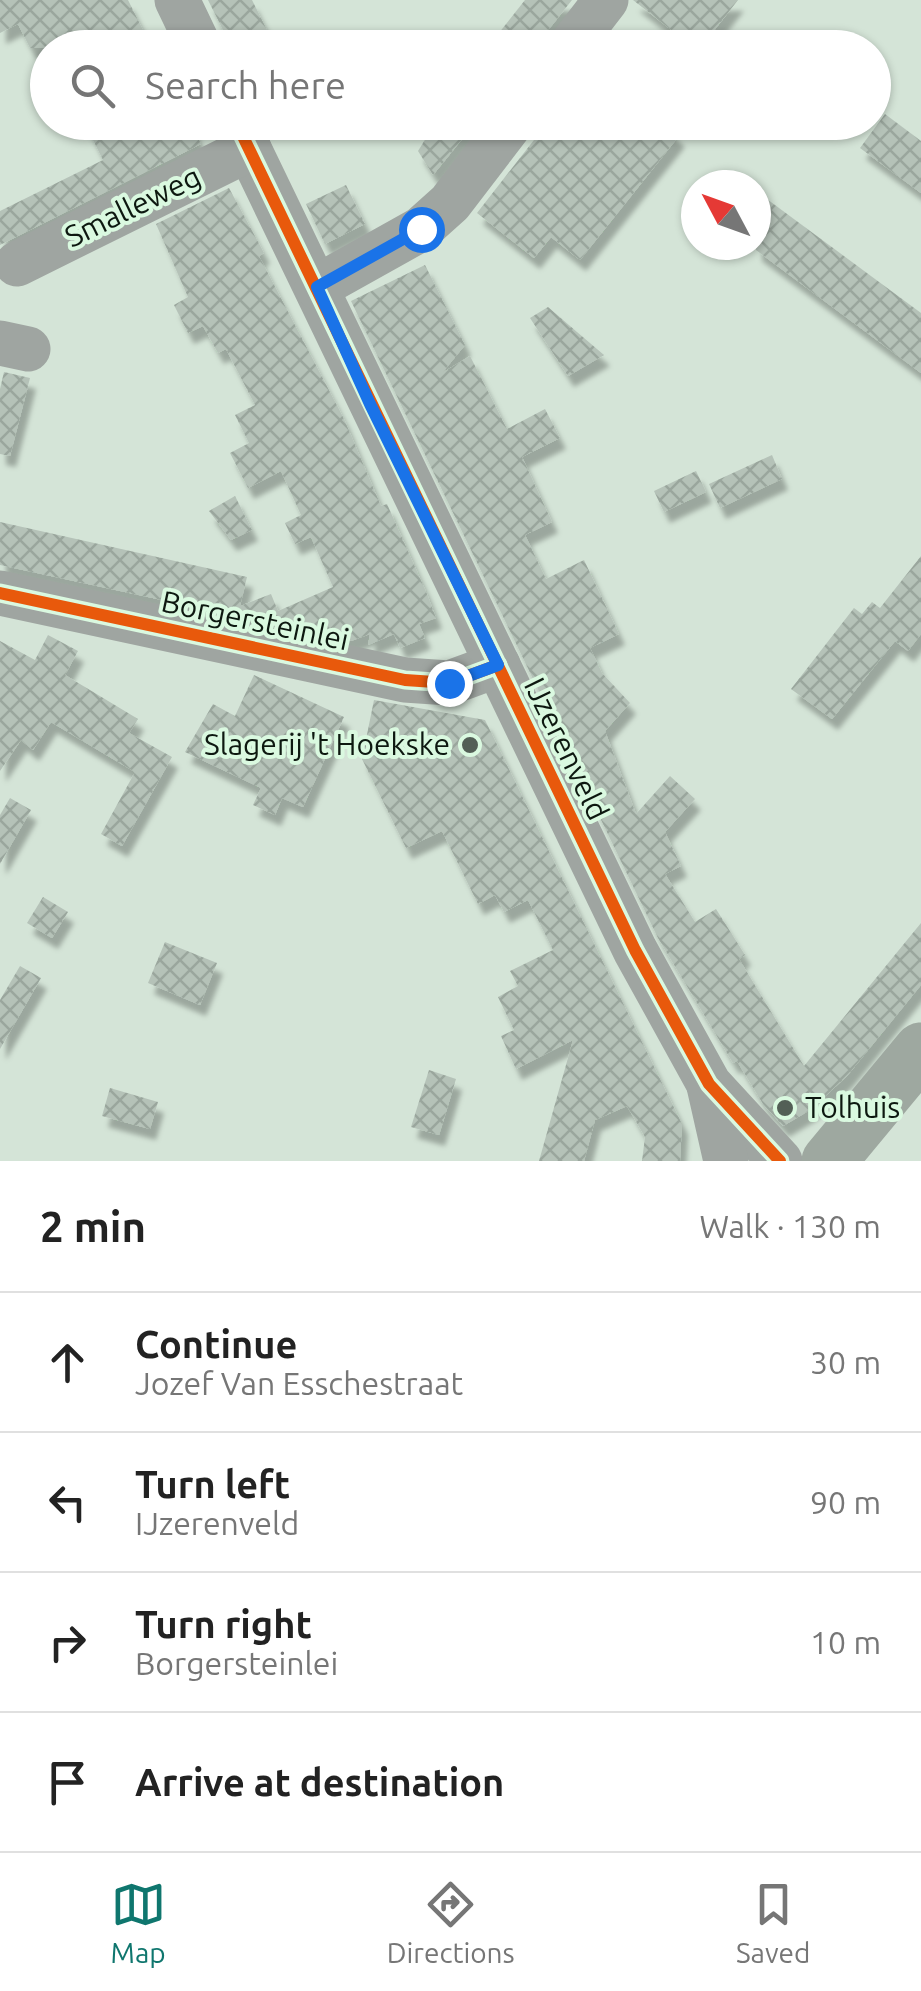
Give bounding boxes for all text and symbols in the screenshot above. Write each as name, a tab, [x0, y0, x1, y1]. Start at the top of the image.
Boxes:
search box	[30, 30, 891, 140]
icon: search	[65, 58, 120, 113]
text: Search here	[145, 64, 346, 106]
street label: Smalleweg	[59, 159, 206, 253]
north arrow	[681, 170, 771, 260]
route start	[399, 207, 445, 253]
street label: Borgersteinlei	[158, 584, 352, 656]
route end	[427, 661, 473, 707]
street label: IJzerenveld	[518, 672, 616, 825]
place label: Slagerij 't Hoekske	[204, 727, 450, 761]
marker: Slagerij 't Hoekske	[459, 734, 481, 756]
place label: Tolhuis	[805, 1090, 900, 1124]
marker: Tolhuis	[774, 1097, 796, 1119]
text: 2 min	[40, 1203, 146, 1250]
text: Walk · 130 m	[699, 1208, 881, 1244]
text: Continue	[135, 1323, 297, 1365]
icon: ahead	[40, 1335, 95, 1390]
text: 30 m	[810, 1344, 881, 1380]
text: Jozef Van Esschestraat	[135, 1365, 463, 1401]
text: Turn left	[135, 1463, 290, 1505]
icon: left	[40, 1475, 95, 1530]
text: 90 m	[810, 1484, 881, 1520]
text: IJzerenveld	[135, 1505, 299, 1541]
text: Turn right	[135, 1603, 312, 1645]
icon: right	[40, 1615, 95, 1670]
text: 10 m	[810, 1624, 881, 1660]
text: Borgersteinlei	[135, 1645, 338, 1681]
icon: arrive	[40, 1755, 95, 1810]
text: Arrive at destination	[135, 1761, 504, 1803]
tab: Map	[111, 1877, 166, 1968]
tab: Directions	[387, 1877, 515, 1968]
tab: Saved	[736, 1877, 810, 1968]

